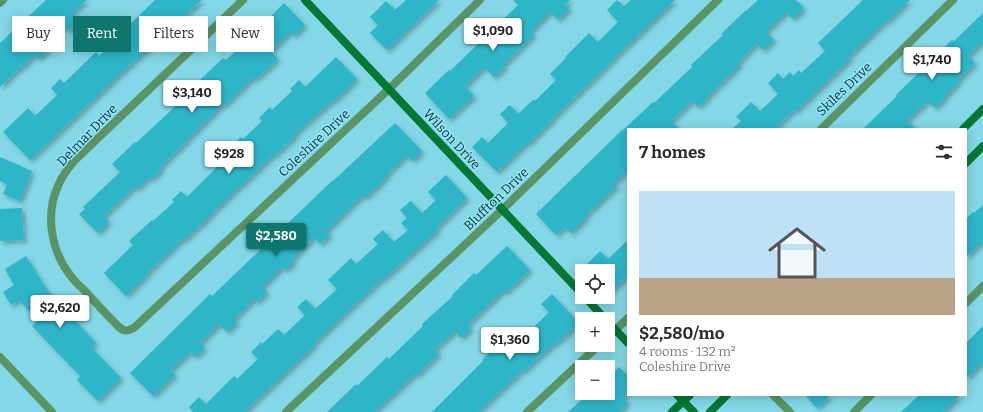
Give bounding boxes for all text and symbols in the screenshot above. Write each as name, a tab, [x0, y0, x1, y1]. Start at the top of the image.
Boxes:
chip: Buy	[12, 16, 65, 52]
chip: Rent	[73, 16, 131, 52]
chip: Filters	[139, 16, 208, 52]
chip: New	[216, 16, 274, 52]
pin: $1,090	[460, 18, 526, 52]
text: $1,090	[473, 23, 513, 38]
pin: $1,740	[899, 47, 965, 81]
text: $1,740	[913, 52, 951, 67]
street label: Skiles Drive	[813, 59, 875, 119]
pin: $3,140	[159, 80, 225, 114]
text: $3,140	[172, 85, 212, 100]
street label: Delmar Drive	[54, 101, 120, 169]
street label: Coleshire Drive	[275, 106, 353, 180]
street label: Wilson Drive	[420, 106, 484, 172]
pin: $928	[205, 141, 253, 175]
icon: filters	[933, 141, 955, 163]
text: 7 homes	[639, 142, 706, 163]
text: $928	[214, 146, 244, 161]
street label: Bluffton Drive	[461, 164, 531, 234]
icon: home	[761, 217, 833, 289]
pin: $2,580	[243, 223, 309, 257]
text: $2,580	[255, 228, 297, 243]
map controls	[575, 264, 615, 400]
button: locate	[575, 264, 615, 304]
pin: $2,620	[27, 295, 93, 329]
text: $2,620	[39, 300, 81, 315]
button: +	[575, 312, 615, 352]
text: $2,580/mo	[639, 323, 725, 344]
pin: $1,360	[477, 327, 543, 361]
text: $1,360	[490, 332, 530, 347]
text: 4 rooms · 132 m²	[639, 344, 736, 359]
text: Coleshire Drive	[639, 359, 731, 374]
button: −	[575, 360, 615, 400]

